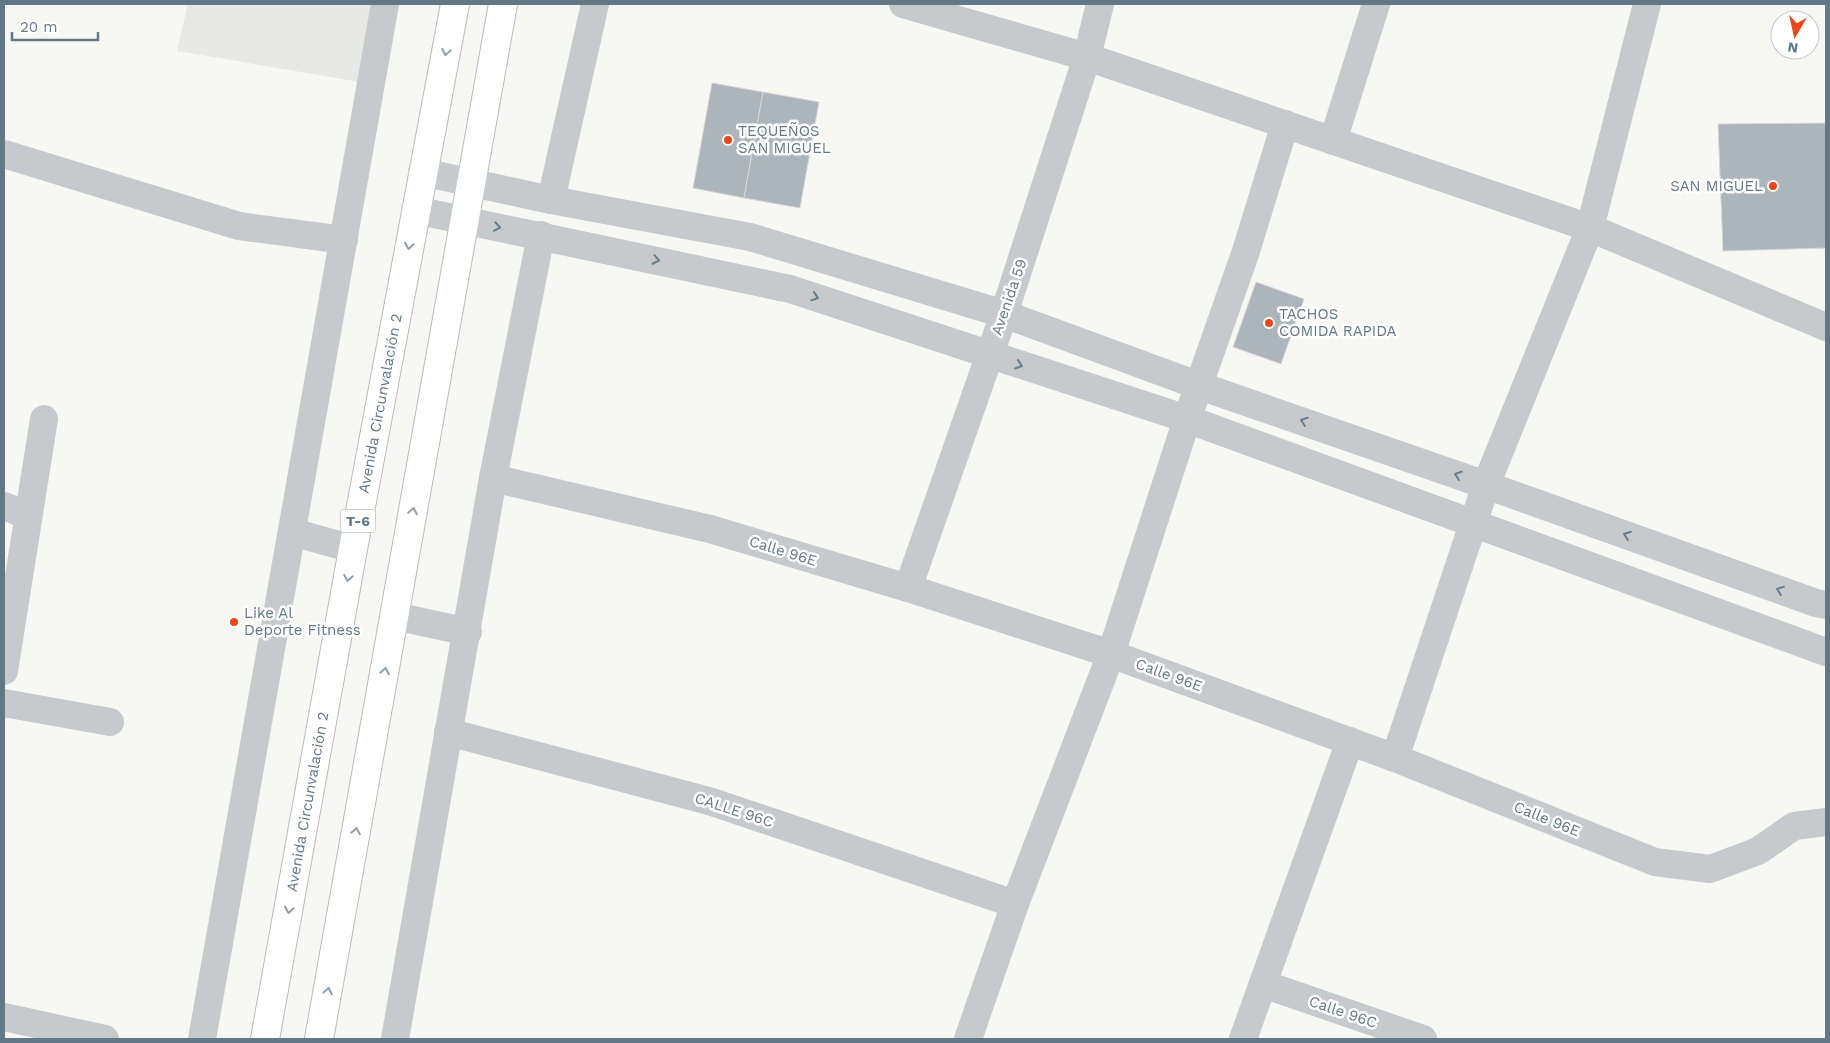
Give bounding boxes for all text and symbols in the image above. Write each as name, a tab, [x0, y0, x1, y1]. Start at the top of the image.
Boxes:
scale bar	[12, 10, 99, 42]
north arrow	[1770, 10, 1820, 60]
text: 20 m	[20, 18, 58, 36]
text: N	[1787, 39, 1799, 57]
one-way arrow	[441, 47, 451, 56]
place label: TEQUEÑOS SAN MIGUEL	[738, 122, 831, 157]
marker: TEQUEÑOS SAN MIGUEL	[722, 134, 734, 146]
place label: SAN MIGUEL	[1670, 177, 1763, 195]
marker: SAN MIGUEL	[1767, 180, 1779, 192]
one-way arrow	[493, 221, 502, 231]
one-way arrow	[404, 241, 414, 250]
one-way arrow	[652, 254, 661, 265]
street label: Avenida 59	[988, 256, 1030, 338]
one-way arrow	[810, 291, 818, 301]
place label: TACHOS COMIDA RAPIDA	[1279, 305, 1397, 340]
street label: Avenida Circunvalación 2	[355, 312, 406, 495]
marker: TACHOS COMIDA RAPIDA	[1263, 317, 1275, 329]
one-way arrow	[1014, 359, 1022, 369]
one-way arrow	[1300, 417, 1309, 427]
one-way arrow	[1454, 470, 1462, 480]
one-way arrow	[408, 507, 418, 516]
road number: T-6	[340, 510, 376, 532]
one-way arrow	[1623, 531, 1632, 541]
street label: Calle 96E	[747, 532, 819, 570]
one-way arrow	[343, 573, 353, 582]
one-way arrow	[1776, 586, 1785, 596]
place label: Like Al Deporte Fitness	[244, 604, 361, 639]
marker: Like Al Deporte Fitness	[228, 616, 240, 628]
street label: Calle 96E	[1133, 655, 1205, 695]
one-way arrow	[379, 667, 390, 676]
street label: Avenida Circunvalación 2	[283, 710, 333, 893]
street label: CALLE 96C	[692, 789, 776, 831]
street label: Calle 96E	[1511, 798, 1583, 840]
one-way arrow	[351, 827, 361, 836]
one-way arrow	[284, 905, 294, 914]
one-way arrow	[322, 987, 332, 996]
street label: Calle 96C	[1307, 992, 1379, 1032]

